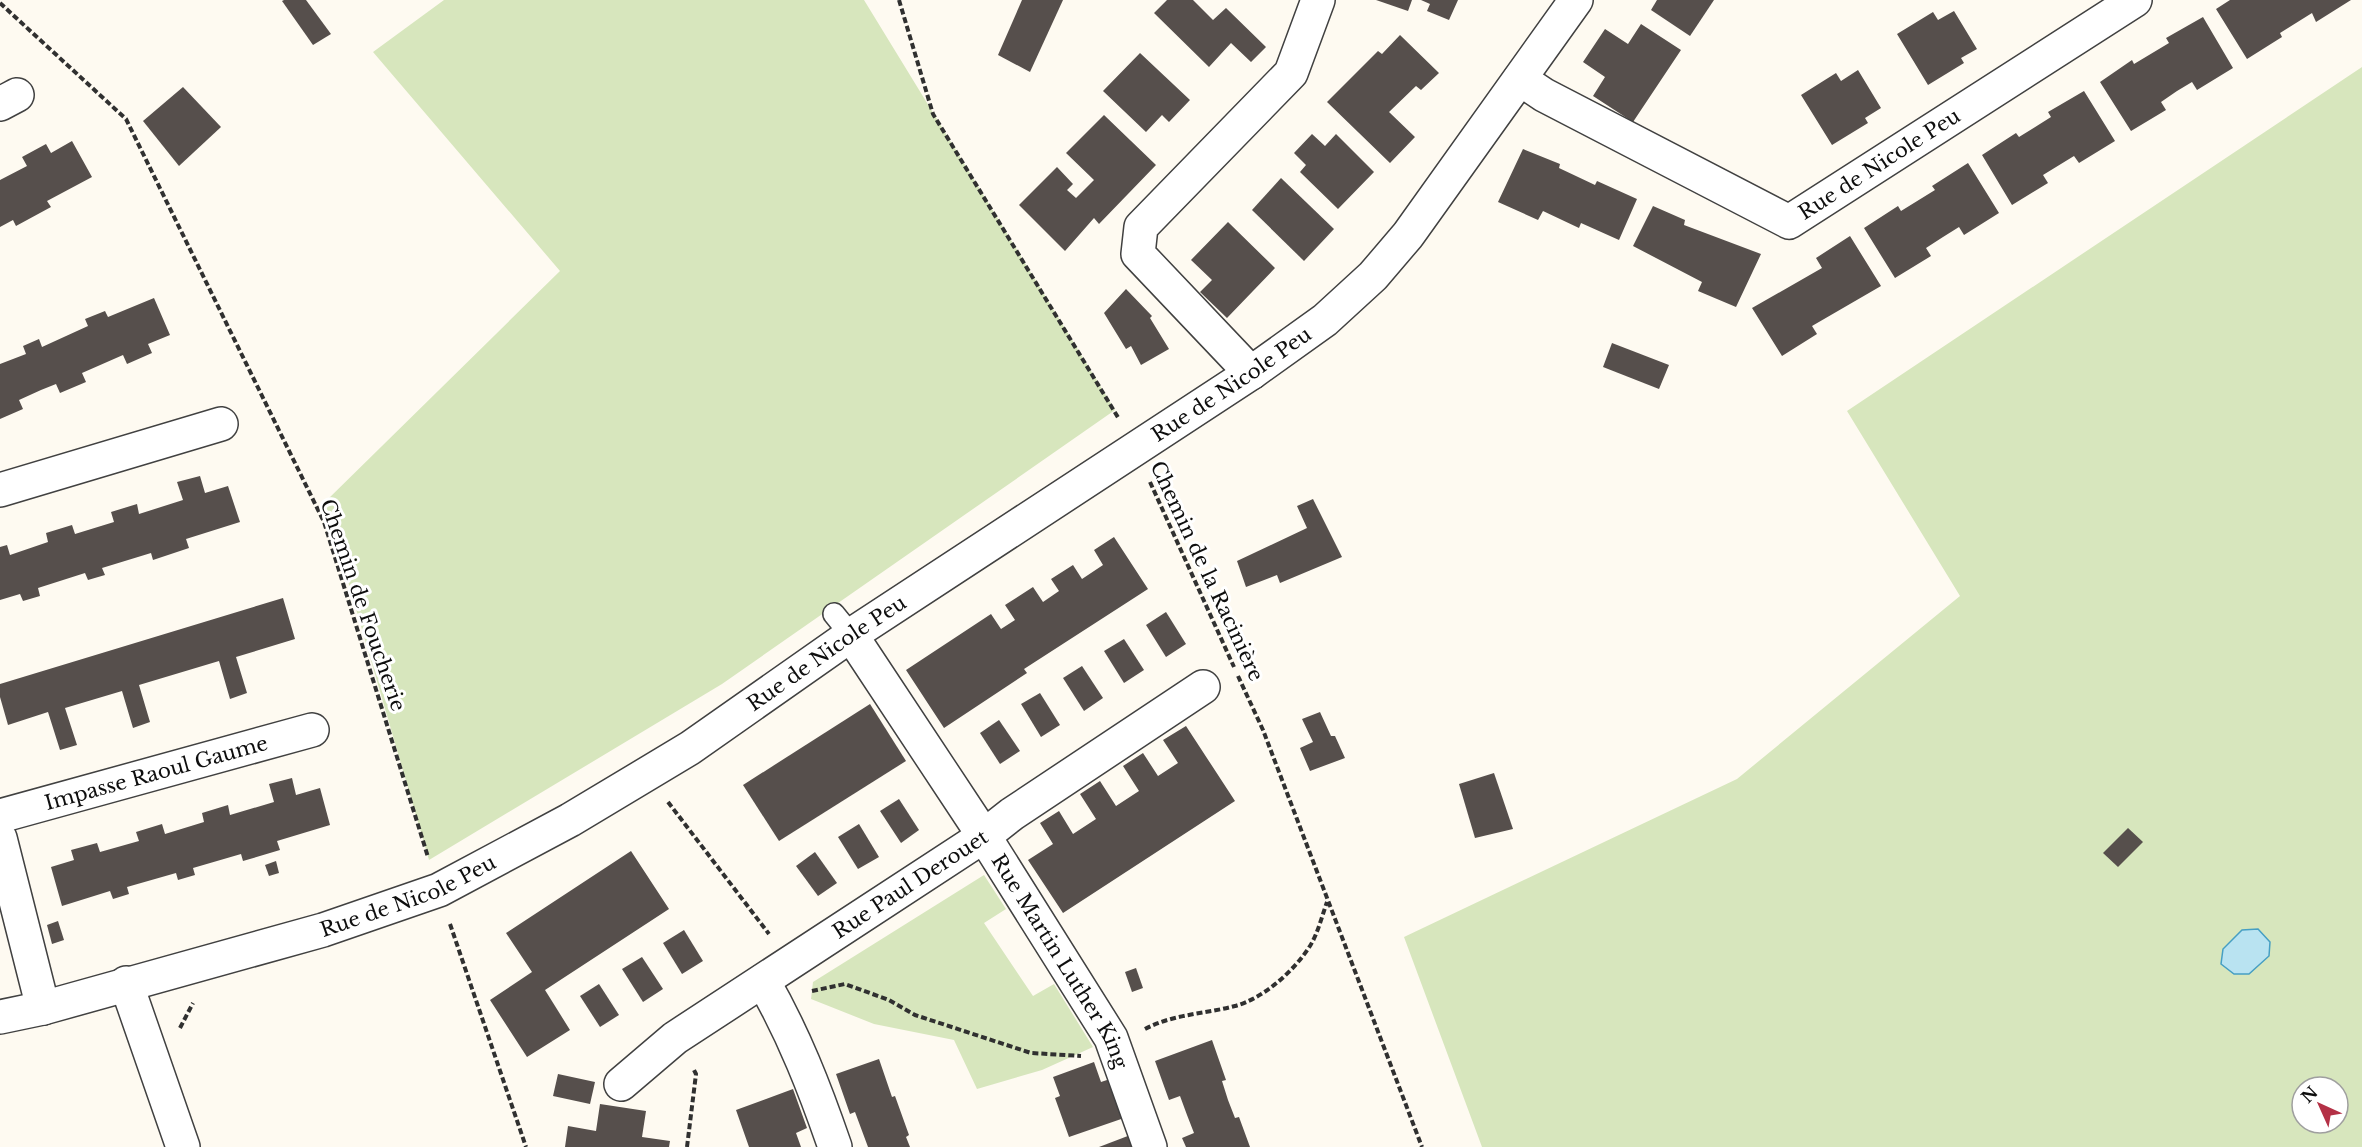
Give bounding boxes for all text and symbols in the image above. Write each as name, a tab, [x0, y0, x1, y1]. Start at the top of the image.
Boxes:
street label: Rue de Nicole Peu	[1794, 103, 1965, 225]
street label: Rue de Nicole Peu	[1147, 322, 1316, 447]
street label: Chemin de la Racinière	[1145, 457, 1269, 685]
street label: Chemin de Foucherie	[315, 496, 411, 714]
street label: Rue de Nicole Peu	[743, 590, 910, 716]
street label: Impasse Raoul Gaume	[42, 731, 270, 815]
street label: Rue Paul Derouet	[828, 824, 993, 944]
street label: Rue de Nicole Peu	[317, 850, 500, 942]
street label: Rue Martin Luther King	[986, 850, 1133, 1073]
north arrow	[2290, 1075, 2350, 1135]
text: N	[2297, 1082, 2322, 1107]

